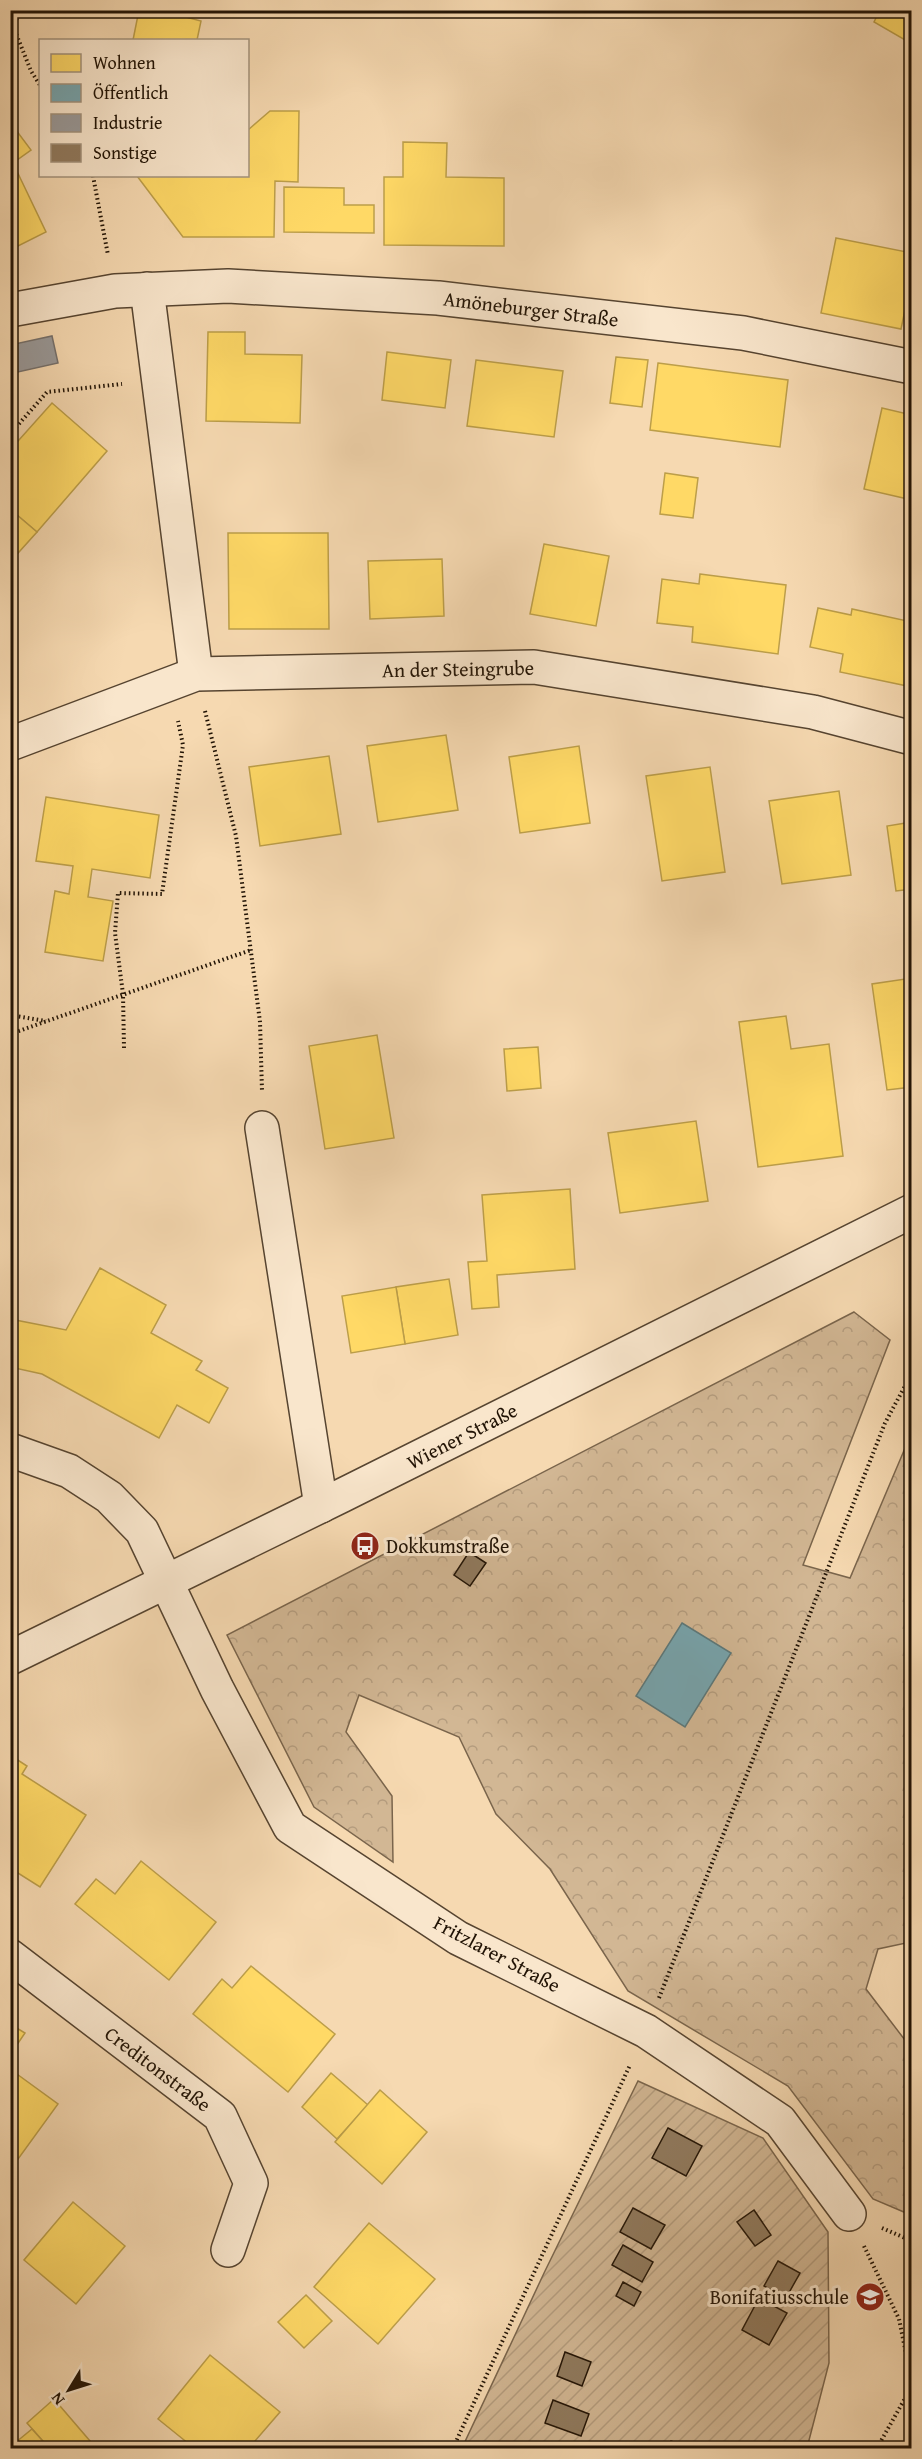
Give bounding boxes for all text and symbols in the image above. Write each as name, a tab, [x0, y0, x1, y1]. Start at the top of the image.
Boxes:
legend	[39, 39, 249, 177]
text: Wohnen	[93, 49, 156, 76]
text: Öffentlich	[93, 79, 168, 106]
text: Industrie	[93, 109, 162, 136]
text: Sonstige	[93, 139, 157, 166]
street label: Amöneburger Straße	[442, 283, 620, 334]
street label: An der Steingrube	[382, 653, 534, 684]
street label: Wiener Straße	[401, 1395, 522, 1476]
bus stop icon: Dokkumstraße	[349, 1530, 381, 1562]
place label: Dokkumstraße	[386, 1531, 509, 1560]
street label: Fritzlarer Straße	[429, 1908, 566, 1999]
street label: Creditonstraße	[99, 2019, 218, 2118]
school or university icon: Bonifatiusschule	[854, 2281, 886, 2313]
place label: Bonifatiusschule	[710, 2282, 849, 2311]
north arrow	[39, 2360, 99, 2420]
text: N	[44, 2387, 70, 2411]

